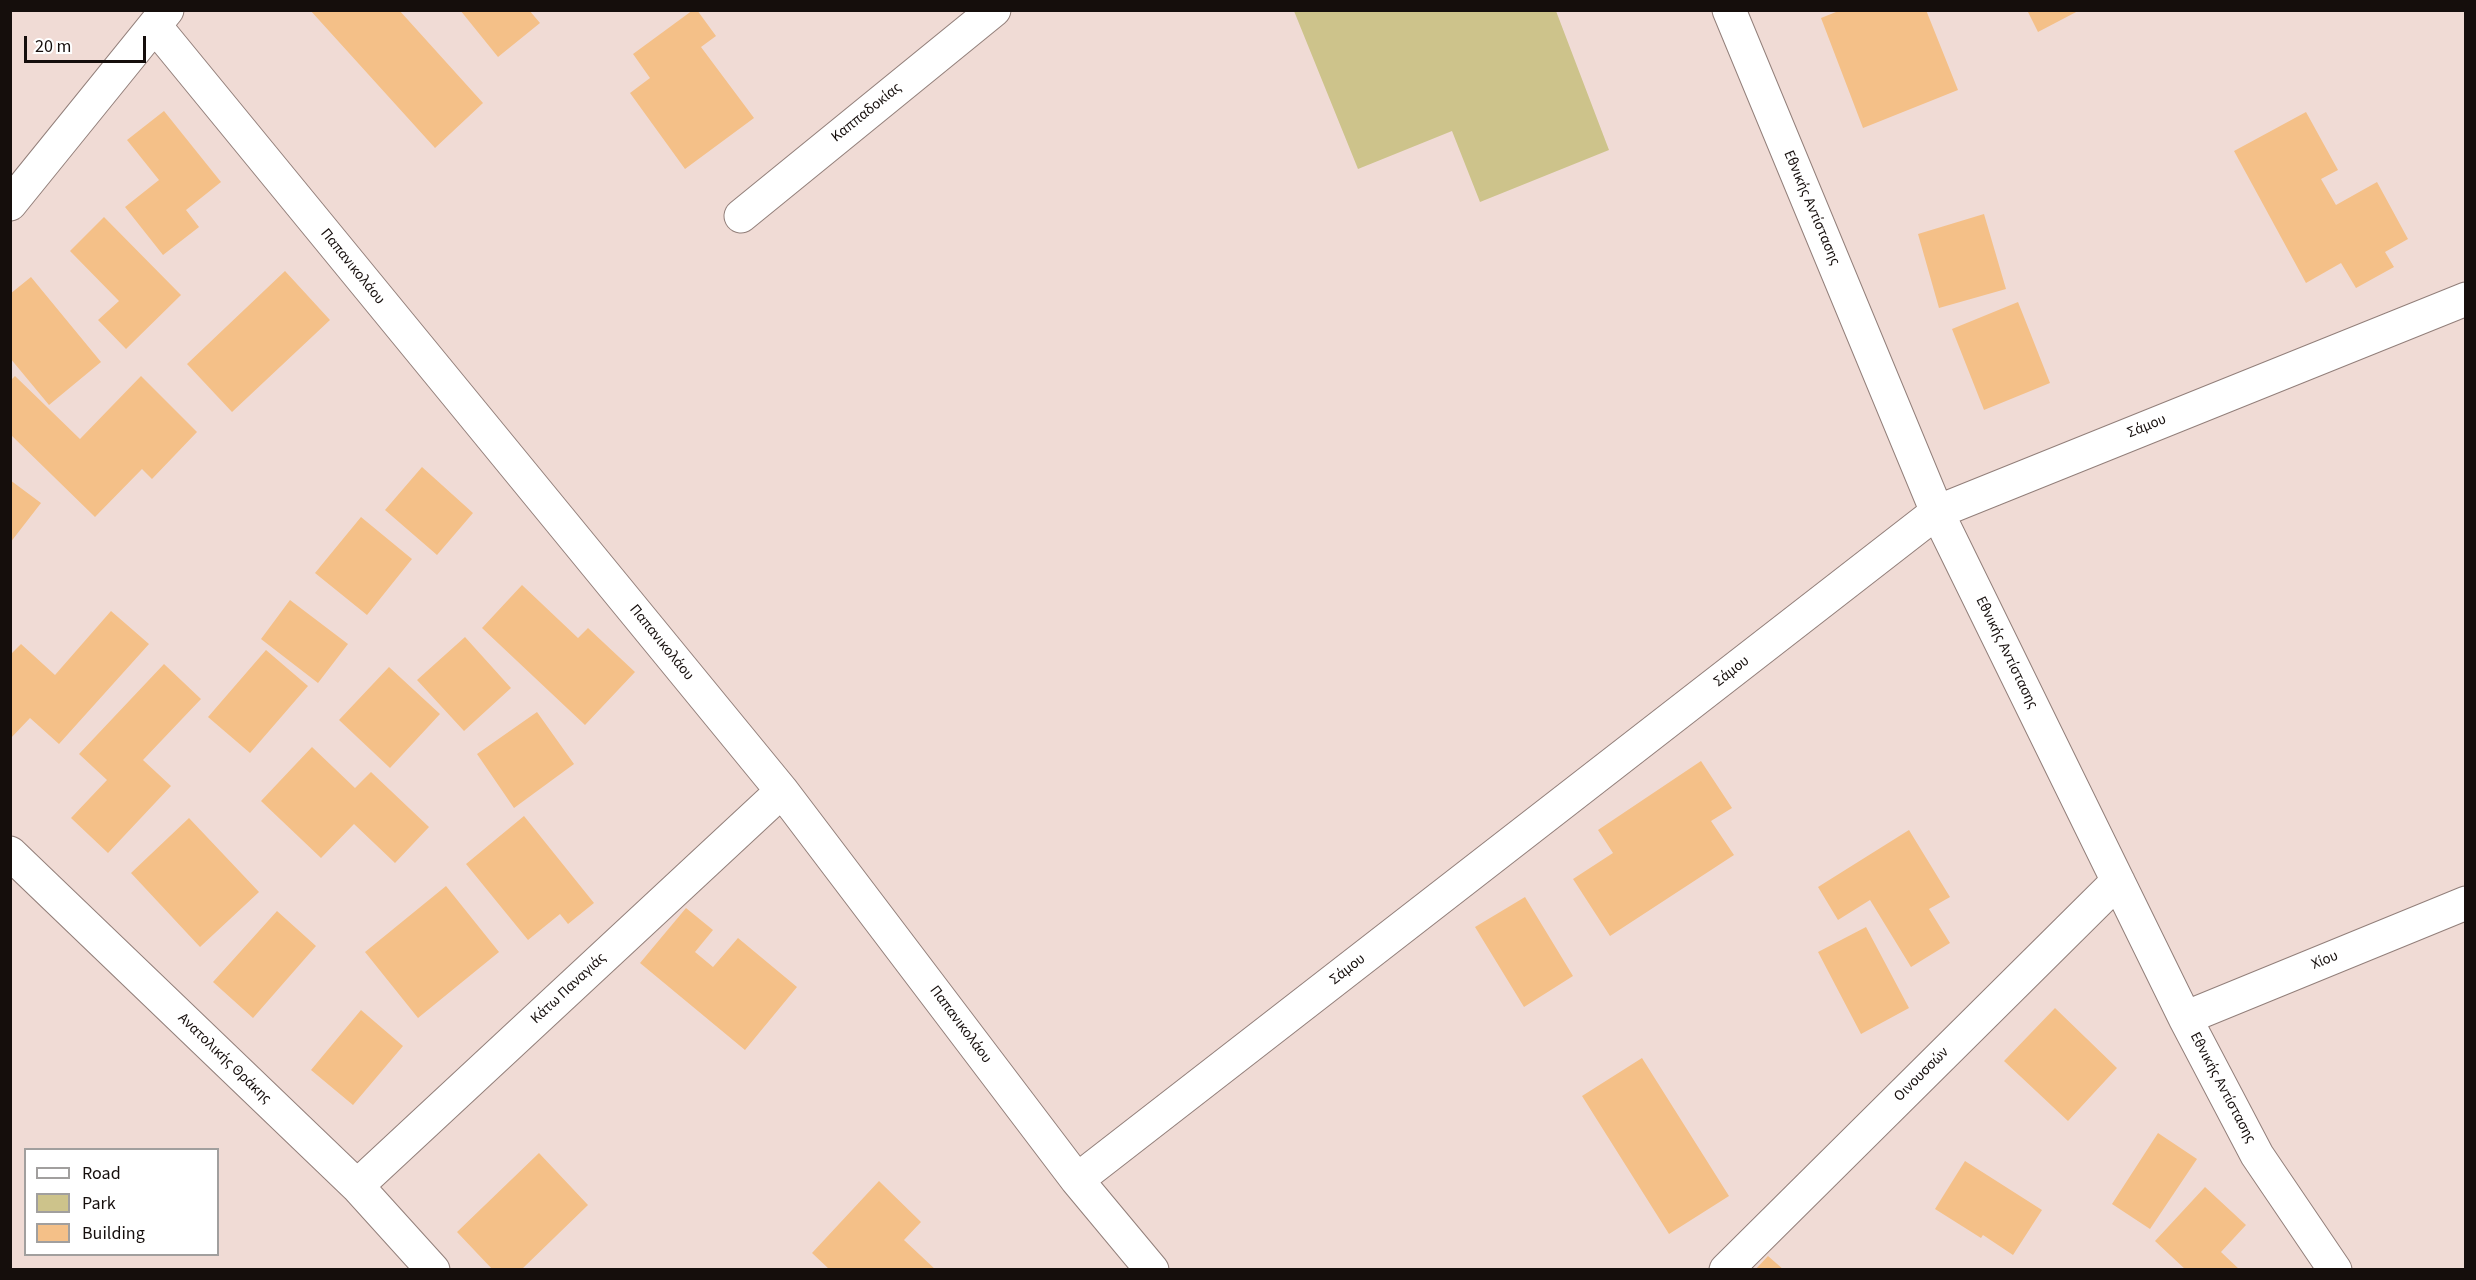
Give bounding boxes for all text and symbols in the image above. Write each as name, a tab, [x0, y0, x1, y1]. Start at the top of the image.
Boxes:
scale bar	[27, 24, 148, 62]
text: 20 m	[35, 34, 71, 59]
street label: Καππαδοκίας	[828, 79, 906, 147]
street label: Εθνικής Αντίστασης	[1779, 148, 1843, 268]
street label: Παπανικολάου	[316, 225, 388, 309]
street label: Σάμου	[2125, 411, 2169, 443]
street label: Εθνικής Αντίστασης	[1971, 594, 2041, 712]
street label: Παπανικολάου	[625, 601, 697, 685]
street label: Σάμου	[1711, 653, 1753, 691]
street label: Χίου	[2309, 948, 2341, 974]
street label: Κάτω Παναγιάς	[528, 950, 610, 1028]
street label: Σάμου	[1327, 951, 1369, 989]
street label: Παπανικολάου	[925, 983, 995, 1067]
street label: Ανατολικής Θράκης	[174, 1010, 274, 1108]
street label: Εθνικής Αντίστασης	[2185, 1030, 2259, 1146]
street label: Οινουσσών	[1891, 1044, 1953, 1106]
legend	[24, 1148, 219, 1256]
text: Road	[82, 1161, 121, 1186]
text: Park	[82, 1191, 116, 1216]
text: Building	[82, 1221, 145, 1246]

